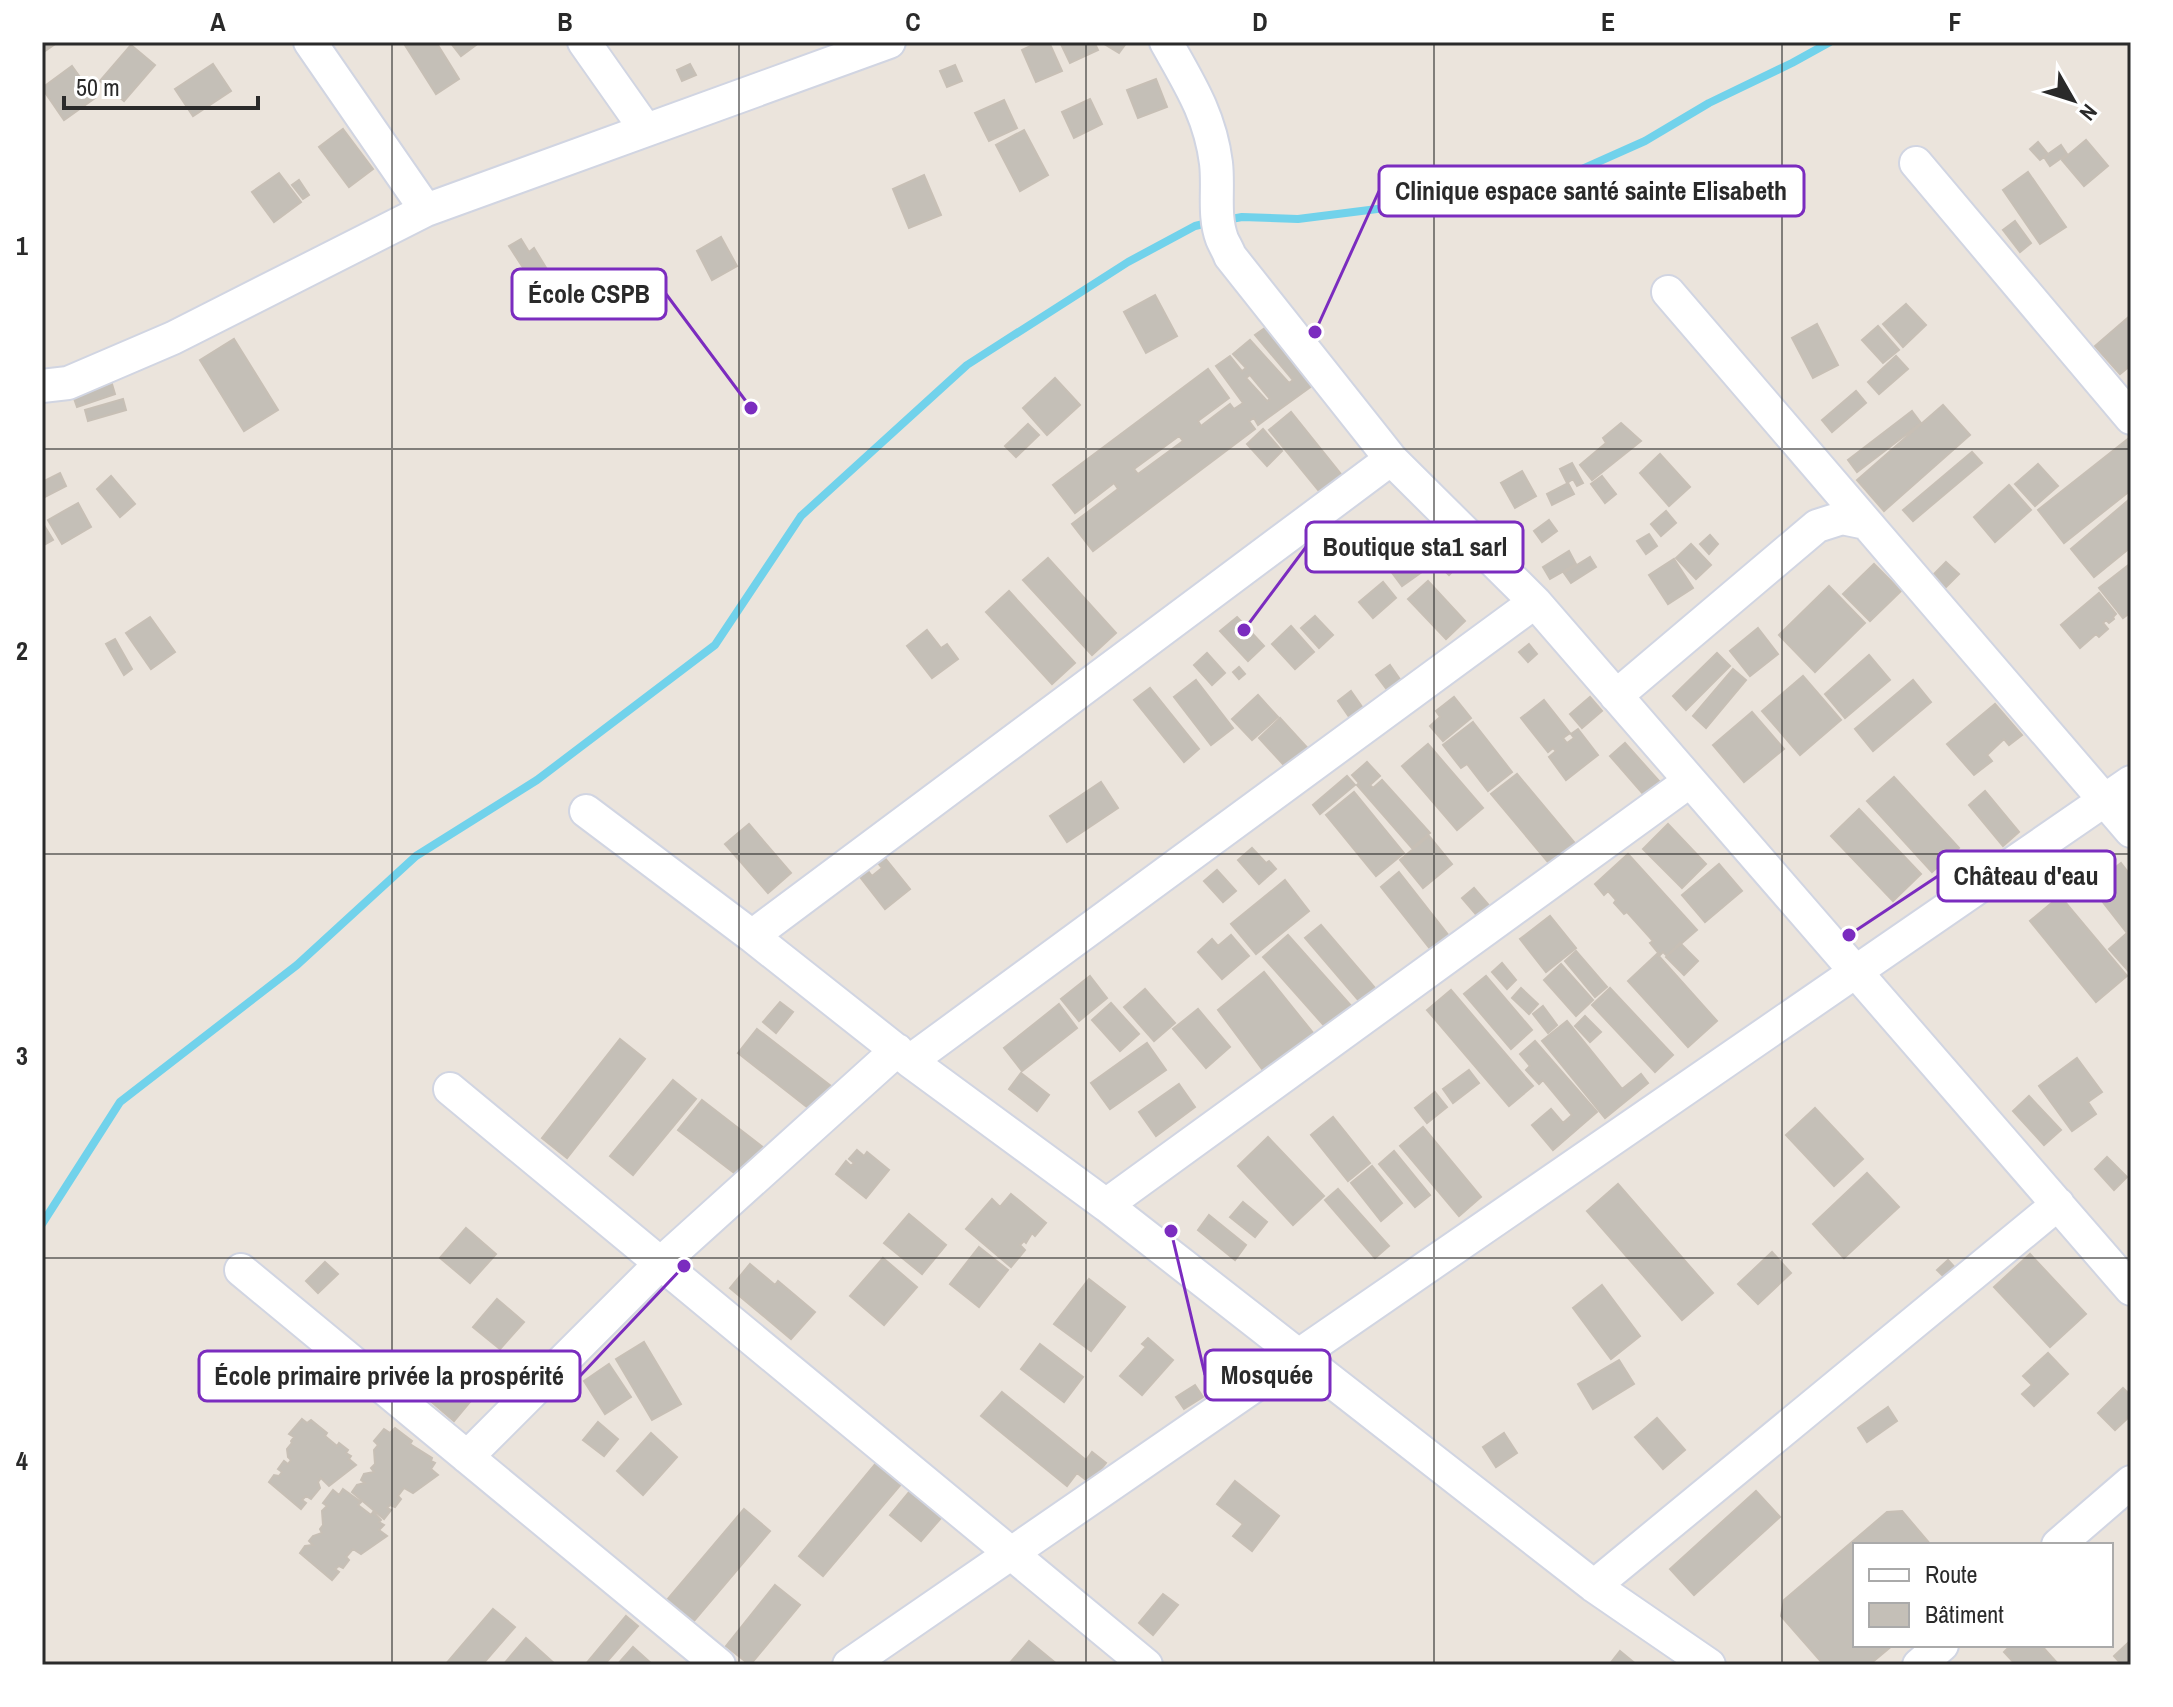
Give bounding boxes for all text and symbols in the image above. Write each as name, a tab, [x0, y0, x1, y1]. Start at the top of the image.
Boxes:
text: A	[210, 4, 226, 39]
text: B	[557, 4, 573, 39]
text: C	[905, 4, 921, 39]
text: D	[1252, 4, 1268, 39]
text: E	[1601, 4, 1615, 39]
text: F	[1948, 4, 1962, 39]
scale bar	[64, 60, 258, 110]
north arrow	[2033, 60, 2113, 140]
text: 50 m	[76, 71, 120, 103]
text: N	[2073, 98, 2104, 127]
callout: Clinique espace santé sainte Elisabeth	[1379, 166, 1804, 216]
text: Clinique espace santé sainte Elisabeth	[1395, 173, 1787, 208]
text: 1	[16, 228, 28, 263]
callout: École CSPB	[512, 269, 666, 319]
text: École CSPB	[528, 276, 650, 311]
callout: Boutique sta1 sarl	[1306, 522, 1523, 572]
text: Boutique sta1 sarl	[1323, 529, 1507, 564]
text: 2	[16, 633, 28, 668]
callout: Château d'eau	[1938, 851, 2115, 901]
text: Château d'eau	[1954, 858, 2098, 893]
text: 3	[16, 1038, 28, 1073]
callout: Mosquée	[1205, 1350, 1330, 1400]
callout: École primaire privée la prospérité	[199, 1351, 580, 1401]
text: Mosquée	[1221, 1357, 1313, 1392]
text: École primaire privée la prospérité	[214, 1358, 564, 1393]
text: 4	[16, 1443, 28, 1478]
legend	[1853, 1543, 2113, 1647]
text: Route	[1925, 1558, 1978, 1590]
text: Bâtiment	[1925, 1598, 2004, 1630]

